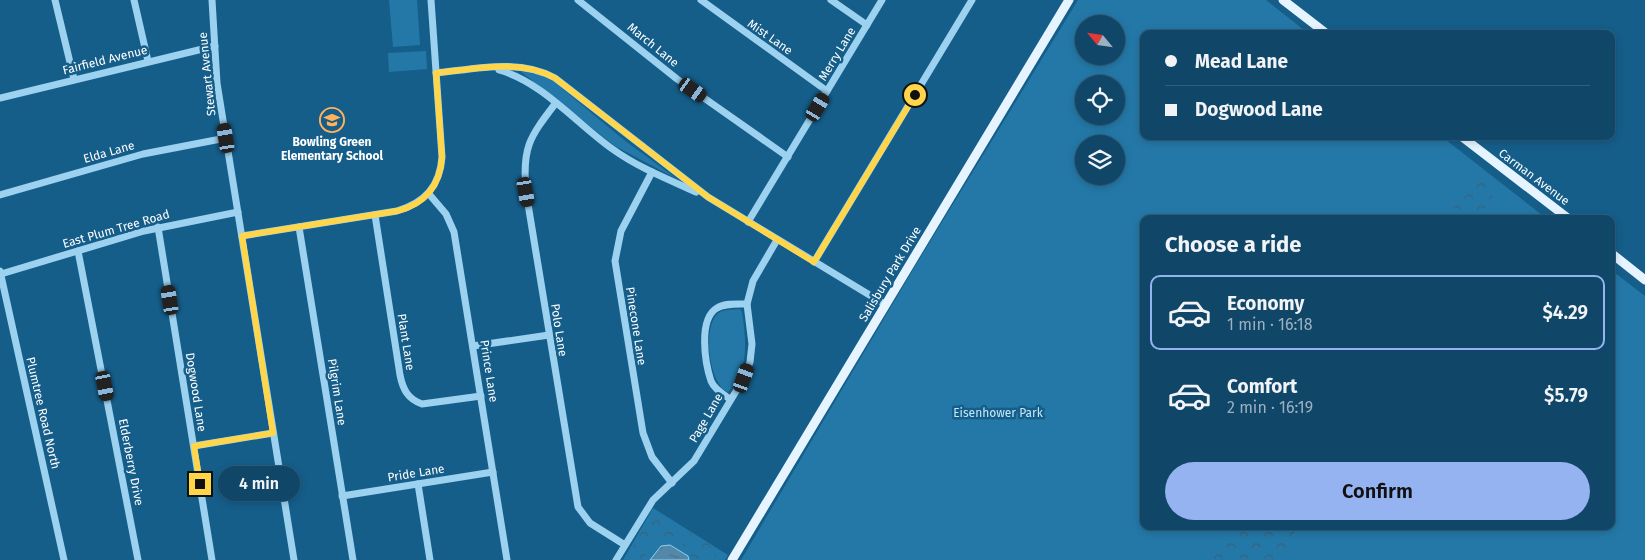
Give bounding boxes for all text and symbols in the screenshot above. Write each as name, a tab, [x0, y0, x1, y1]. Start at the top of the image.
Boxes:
north arrow	[1075, 15, 1125, 65]
map controls	[1075, 15, 1125, 185]
street label: Mist Lane	[745, 16, 795, 58]
street label: March Lane	[624, 20, 682, 70]
street label: Merry Lane	[816, 25, 858, 83]
street label: Stewart Avenue	[196, 31, 218, 117]
street label: Fairfield Avenue	[61, 43, 149, 77]
text: Mead Lane	[1195, 50, 1288, 73]
car	[676, 75, 709, 105]
button: locate	[1075, 75, 1125, 125]
route start	[904, 84, 926, 106]
car	[803, 90, 832, 124]
text: Dogwood Lane	[1195, 98, 1323, 121]
school or university icon: Bowling Green Elementary School	[319, 107, 345, 133]
car	[216, 122, 235, 154]
place label: Bowling Green Elementary School	[281, 135, 383, 163]
button: layers	[1075, 135, 1125, 185]
street label: Elda Lane	[82, 138, 136, 166]
street label: Carman Avenue	[1496, 146, 1572, 208]
car	[516, 176, 535, 208]
street label: East Plum Tree Road	[61, 207, 171, 251]
street label: Salisbury Park Drive	[856, 224, 924, 324]
text: Choose a ride	[1165, 231, 1301, 258]
car	[160, 284, 179, 316]
street label: Pinecone Lane	[623, 286, 649, 366]
icon: car	[1167, 290, 1212, 335]
text: Economy	[1227, 292, 1304, 315]
text: $4.29	[1542, 301, 1588, 324]
street label: Polo Lane	[548, 303, 570, 357]
street label: Plant Lane	[395, 313, 417, 371]
text: 1 min · 16:18	[1227, 315, 1313, 334]
street label: Prince Lane	[477, 339, 501, 403]
street label: Dogwood Lane	[183, 351, 209, 433]
street label: Plumtree Road North	[23, 356, 63, 470]
street label: Pilgrim Lane	[325, 358, 349, 426]
car	[731, 361, 756, 395]
car	[94, 370, 115, 402]
icon: car	[1167, 373, 1212, 418]
text: Comfort	[1227, 375, 1297, 398]
text: $5.79	[1544, 384, 1588, 407]
street label: Page Lane	[686, 391, 726, 445]
text: 2 min · 16:19	[1227, 398, 1313, 417]
park label: Eisenhower Park	[953, 406, 1044, 420]
street label: Elderberry Drive	[116, 417, 146, 507]
street label: Pride Lane	[386, 462, 446, 484]
button: Confirm	[1165, 462, 1590, 520]
callout: 4 min	[218, 466, 300, 502]
route end	[189, 473, 211, 495]
text: 4 min	[239, 474, 279, 493]

